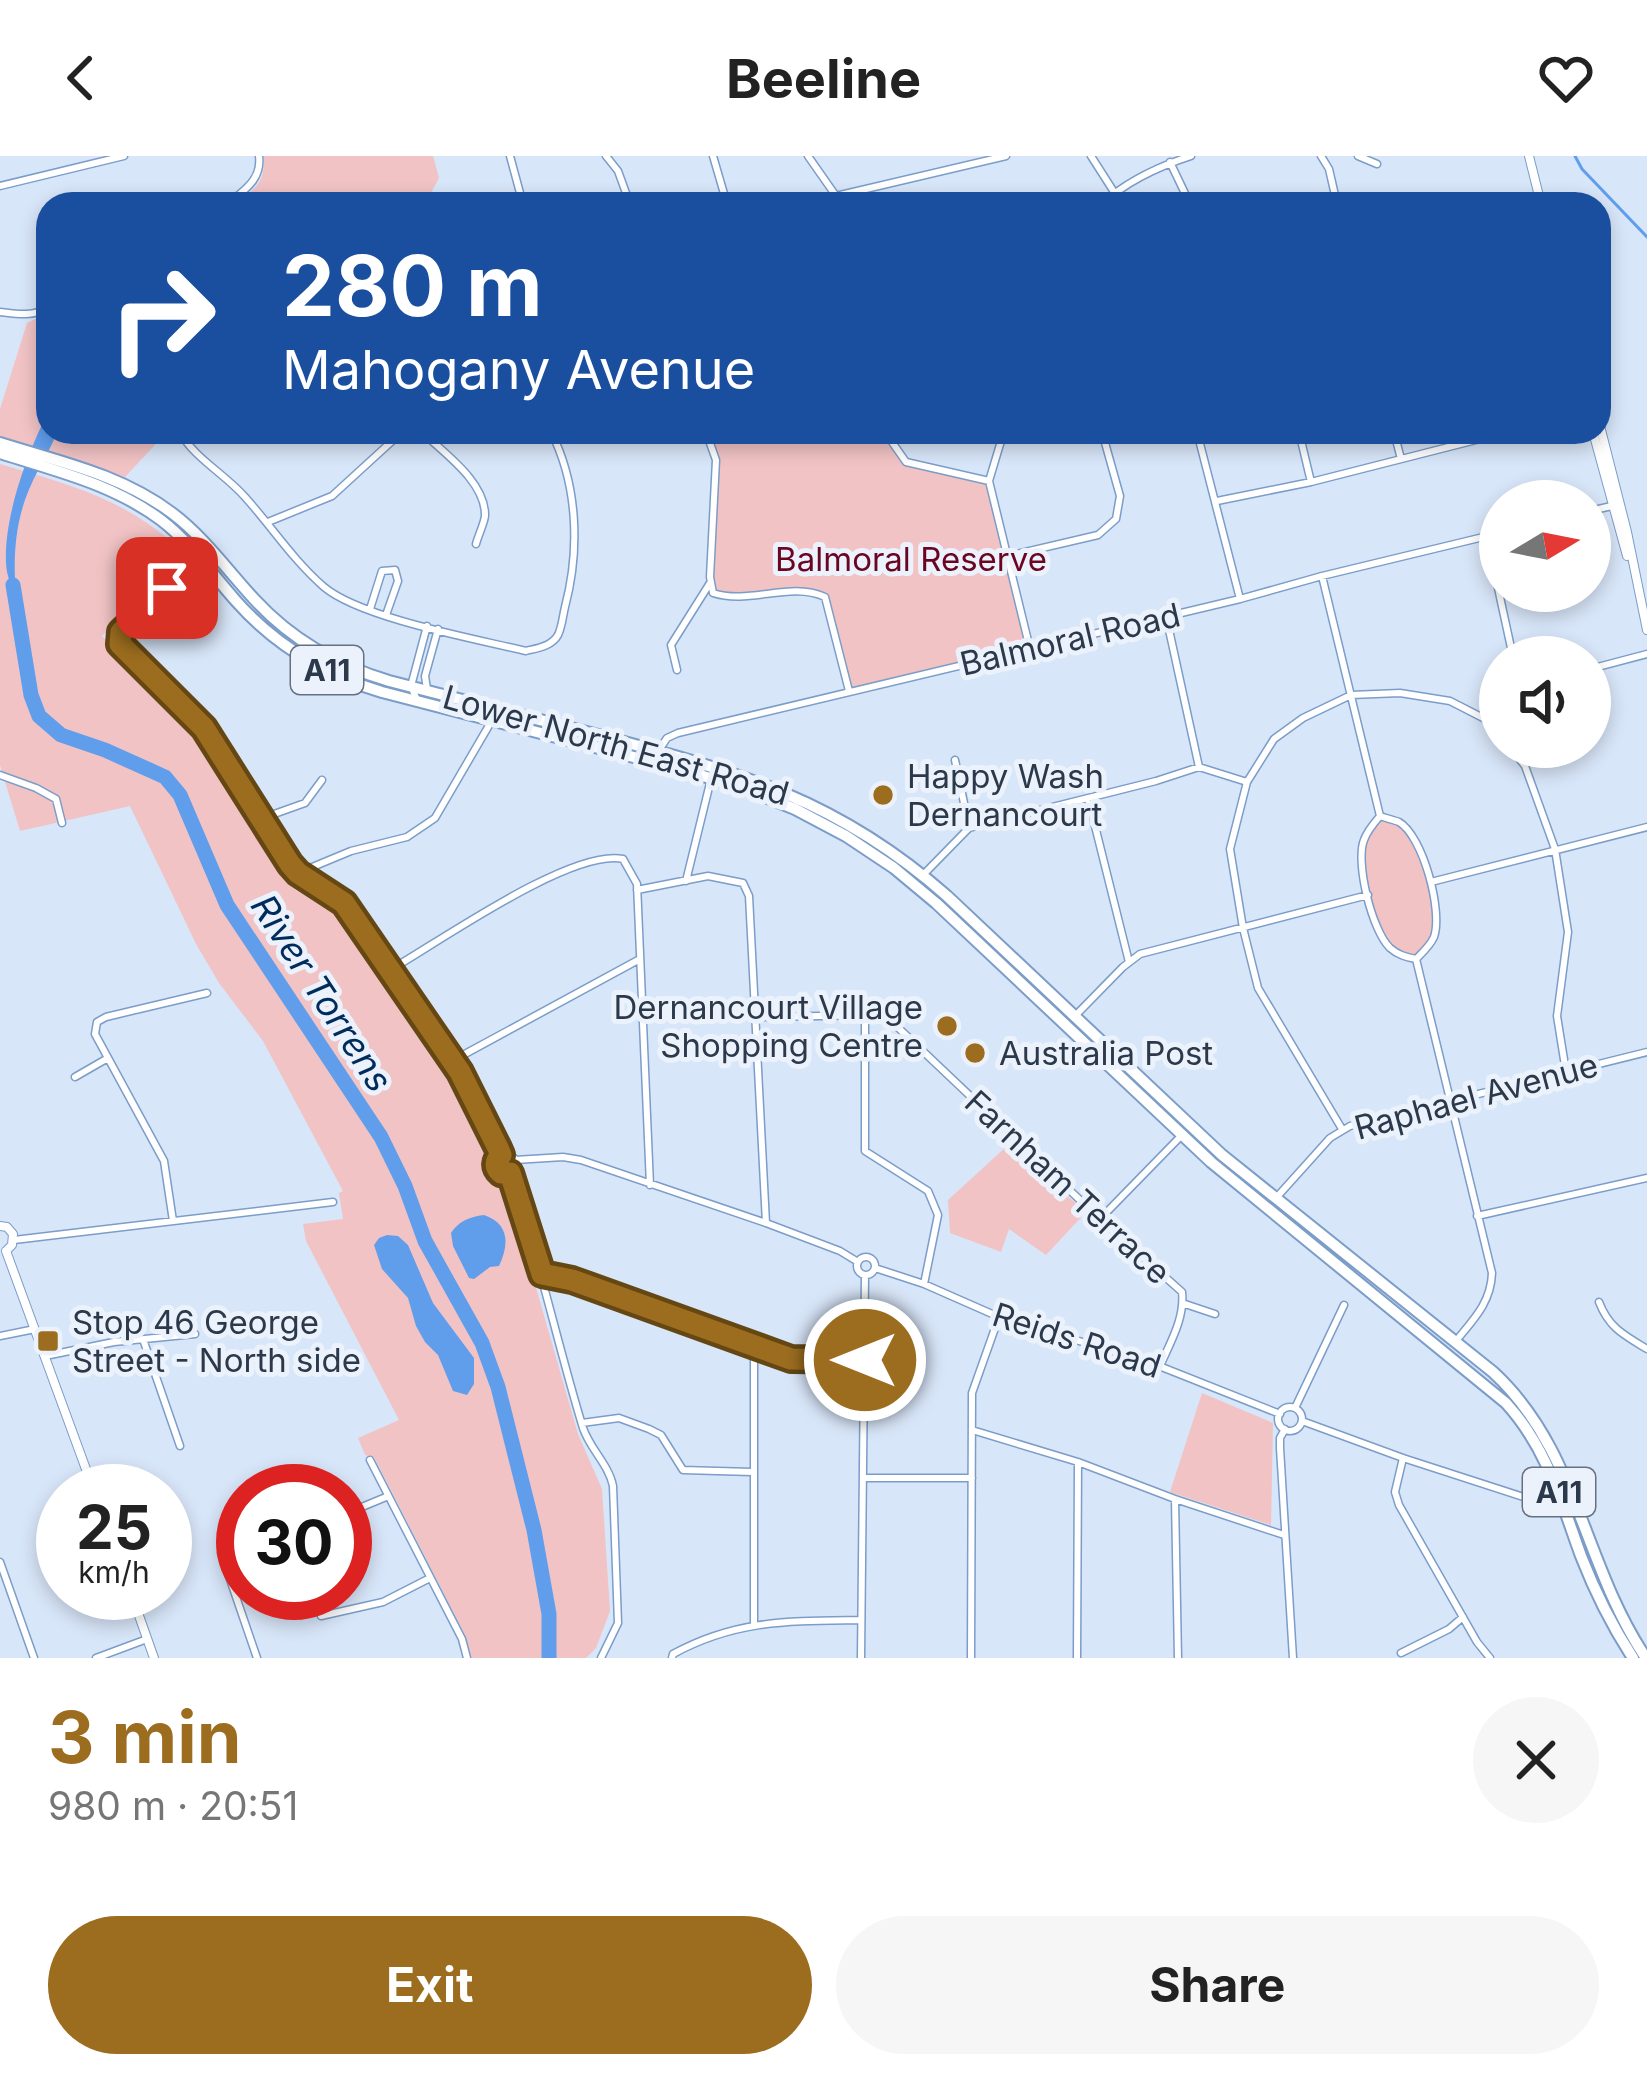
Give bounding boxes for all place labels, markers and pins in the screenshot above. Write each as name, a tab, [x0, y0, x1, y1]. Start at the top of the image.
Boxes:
pin	[116, 537, 218, 639]
place label: Happy Wash Dernancourt	[907, 756, 1104, 834]
marker: Happy Wash Dernancourt	[870, 782, 896, 808]
place label: Dernancourt Village Shopping Centre	[614, 987, 923, 1065]
marker: Dernancourt Village Shopping Centre	[934, 1013, 960, 1039]
place label: Australia Post	[999, 1033, 1213, 1073]
marker: Australia Post	[962, 1040, 988, 1066]
place label: Stop 46 George Street - North side	[72, 1302, 361, 1380]
marker: Stop 46 George Street - North side	[35, 1328, 61, 1354]

